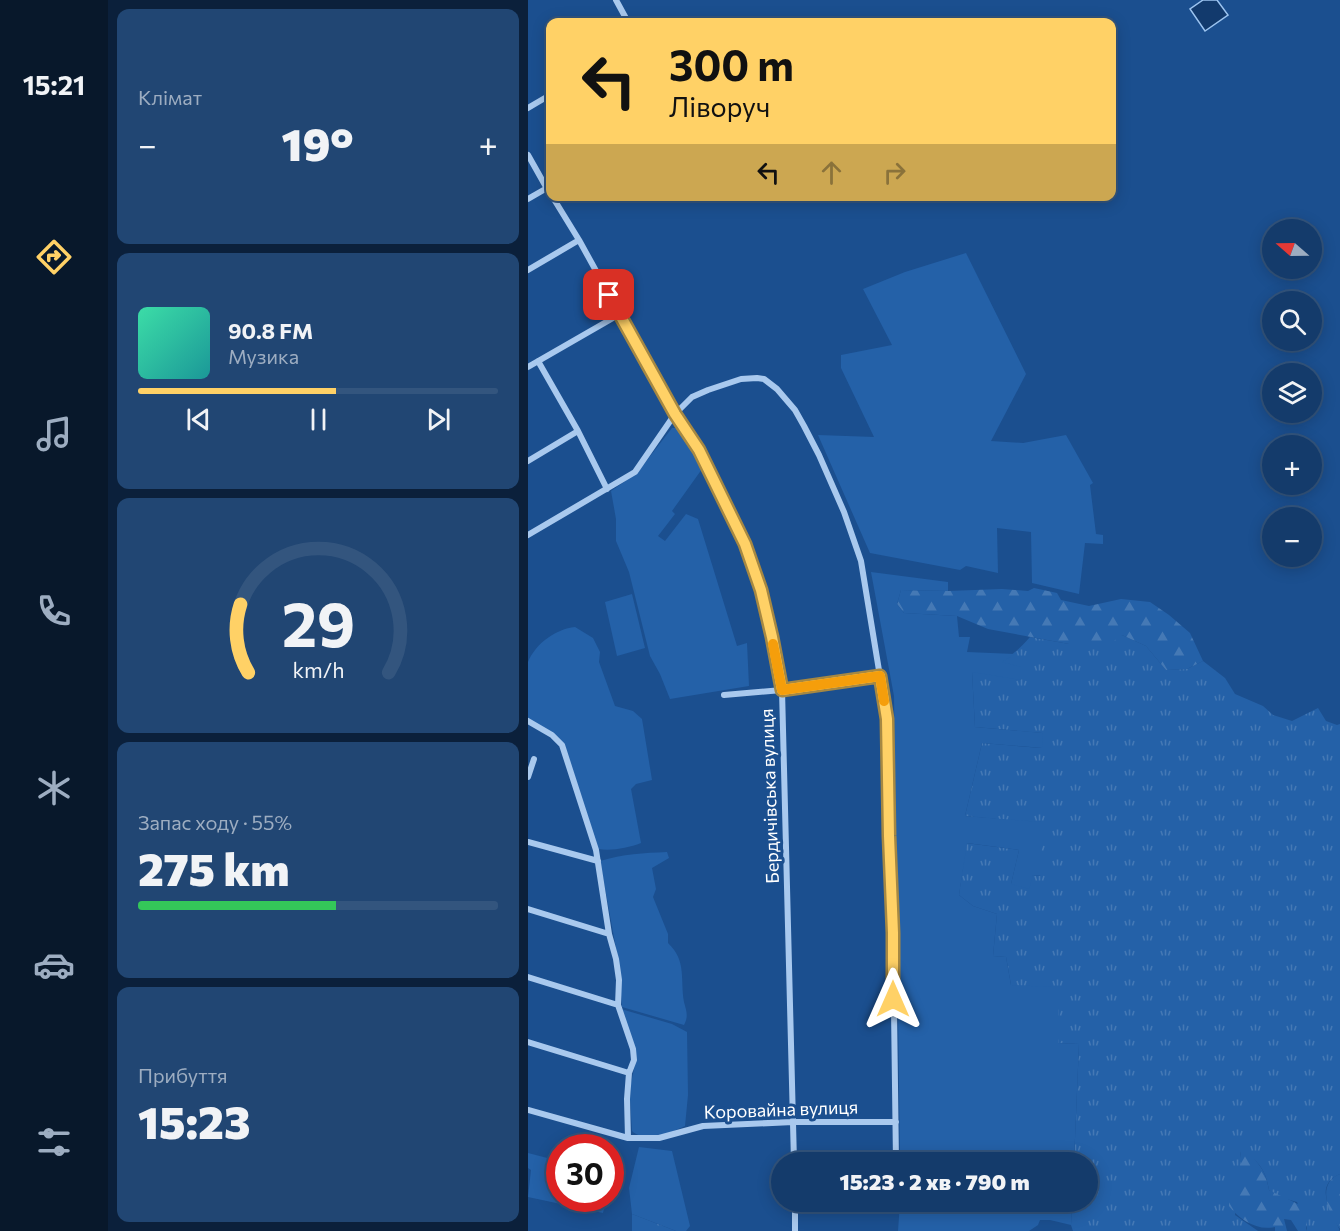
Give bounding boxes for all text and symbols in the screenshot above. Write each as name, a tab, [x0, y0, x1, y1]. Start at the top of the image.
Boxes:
text: 300 m	[669, 38, 794, 90]
icon: left	[570, 42, 648, 120]
text: 15:21	[23, 68, 85, 101]
text: Клімат	[138, 85, 202, 109]
text: Ліворуч	[669, 90, 770, 123]
text: 19°	[282, 115, 354, 170]
text: −	[138, 123, 157, 164]
text: +	[479, 123, 498, 164]
icon: left	[752, 156, 785, 189]
icon: ahead	[815, 156, 848, 189]
icon: right	[878, 156, 911, 189]
north arrow	[1262, 219, 1322, 279]
map controls	[1262, 219, 1322, 567]
icon: directions	[33, 236, 75, 278]
pin	[583, 269, 634, 320]
icon: arrive	[592, 278, 625, 311]
button: search	[1262, 291, 1322, 351]
text: 90.8 FM	[228, 317, 313, 344]
text: Музика	[228, 344, 299, 368]
button: layers	[1262, 363, 1322, 423]
icon: previous	[182, 403, 215, 436]
icon: pause	[302, 403, 335, 436]
icon: next	[422, 403, 455, 436]
icon: music	[33, 413, 75, 455]
button: +	[1262, 435, 1322, 495]
button: −	[1262, 507, 1322, 567]
text: 29	[281, 584, 355, 660]
icon: phone	[33, 590, 75, 632]
text: km/h	[292, 656, 344, 682]
street label: Бердичівська вулиця	[755, 708, 783, 884]
icon: climate	[33, 767, 75, 809]
text: Запас ходу · 55%	[138, 810, 292, 834]
text: 275 km	[138, 840, 289, 895]
icon: car	[33, 944, 75, 986]
position arrow	[861, 967, 925, 1031]
text: Прибуття	[138, 1063, 228, 1087]
text: 15:23	[138, 1093, 251, 1148]
street label: Коровайна вулиця	[703, 1095, 859, 1123]
icon: filters	[33, 1121, 75, 1163]
speed limit sign: 30	[546, 1134, 624, 1212]
text: 15:23 · 2 хв · 790 m	[839, 1168, 1030, 1195]

